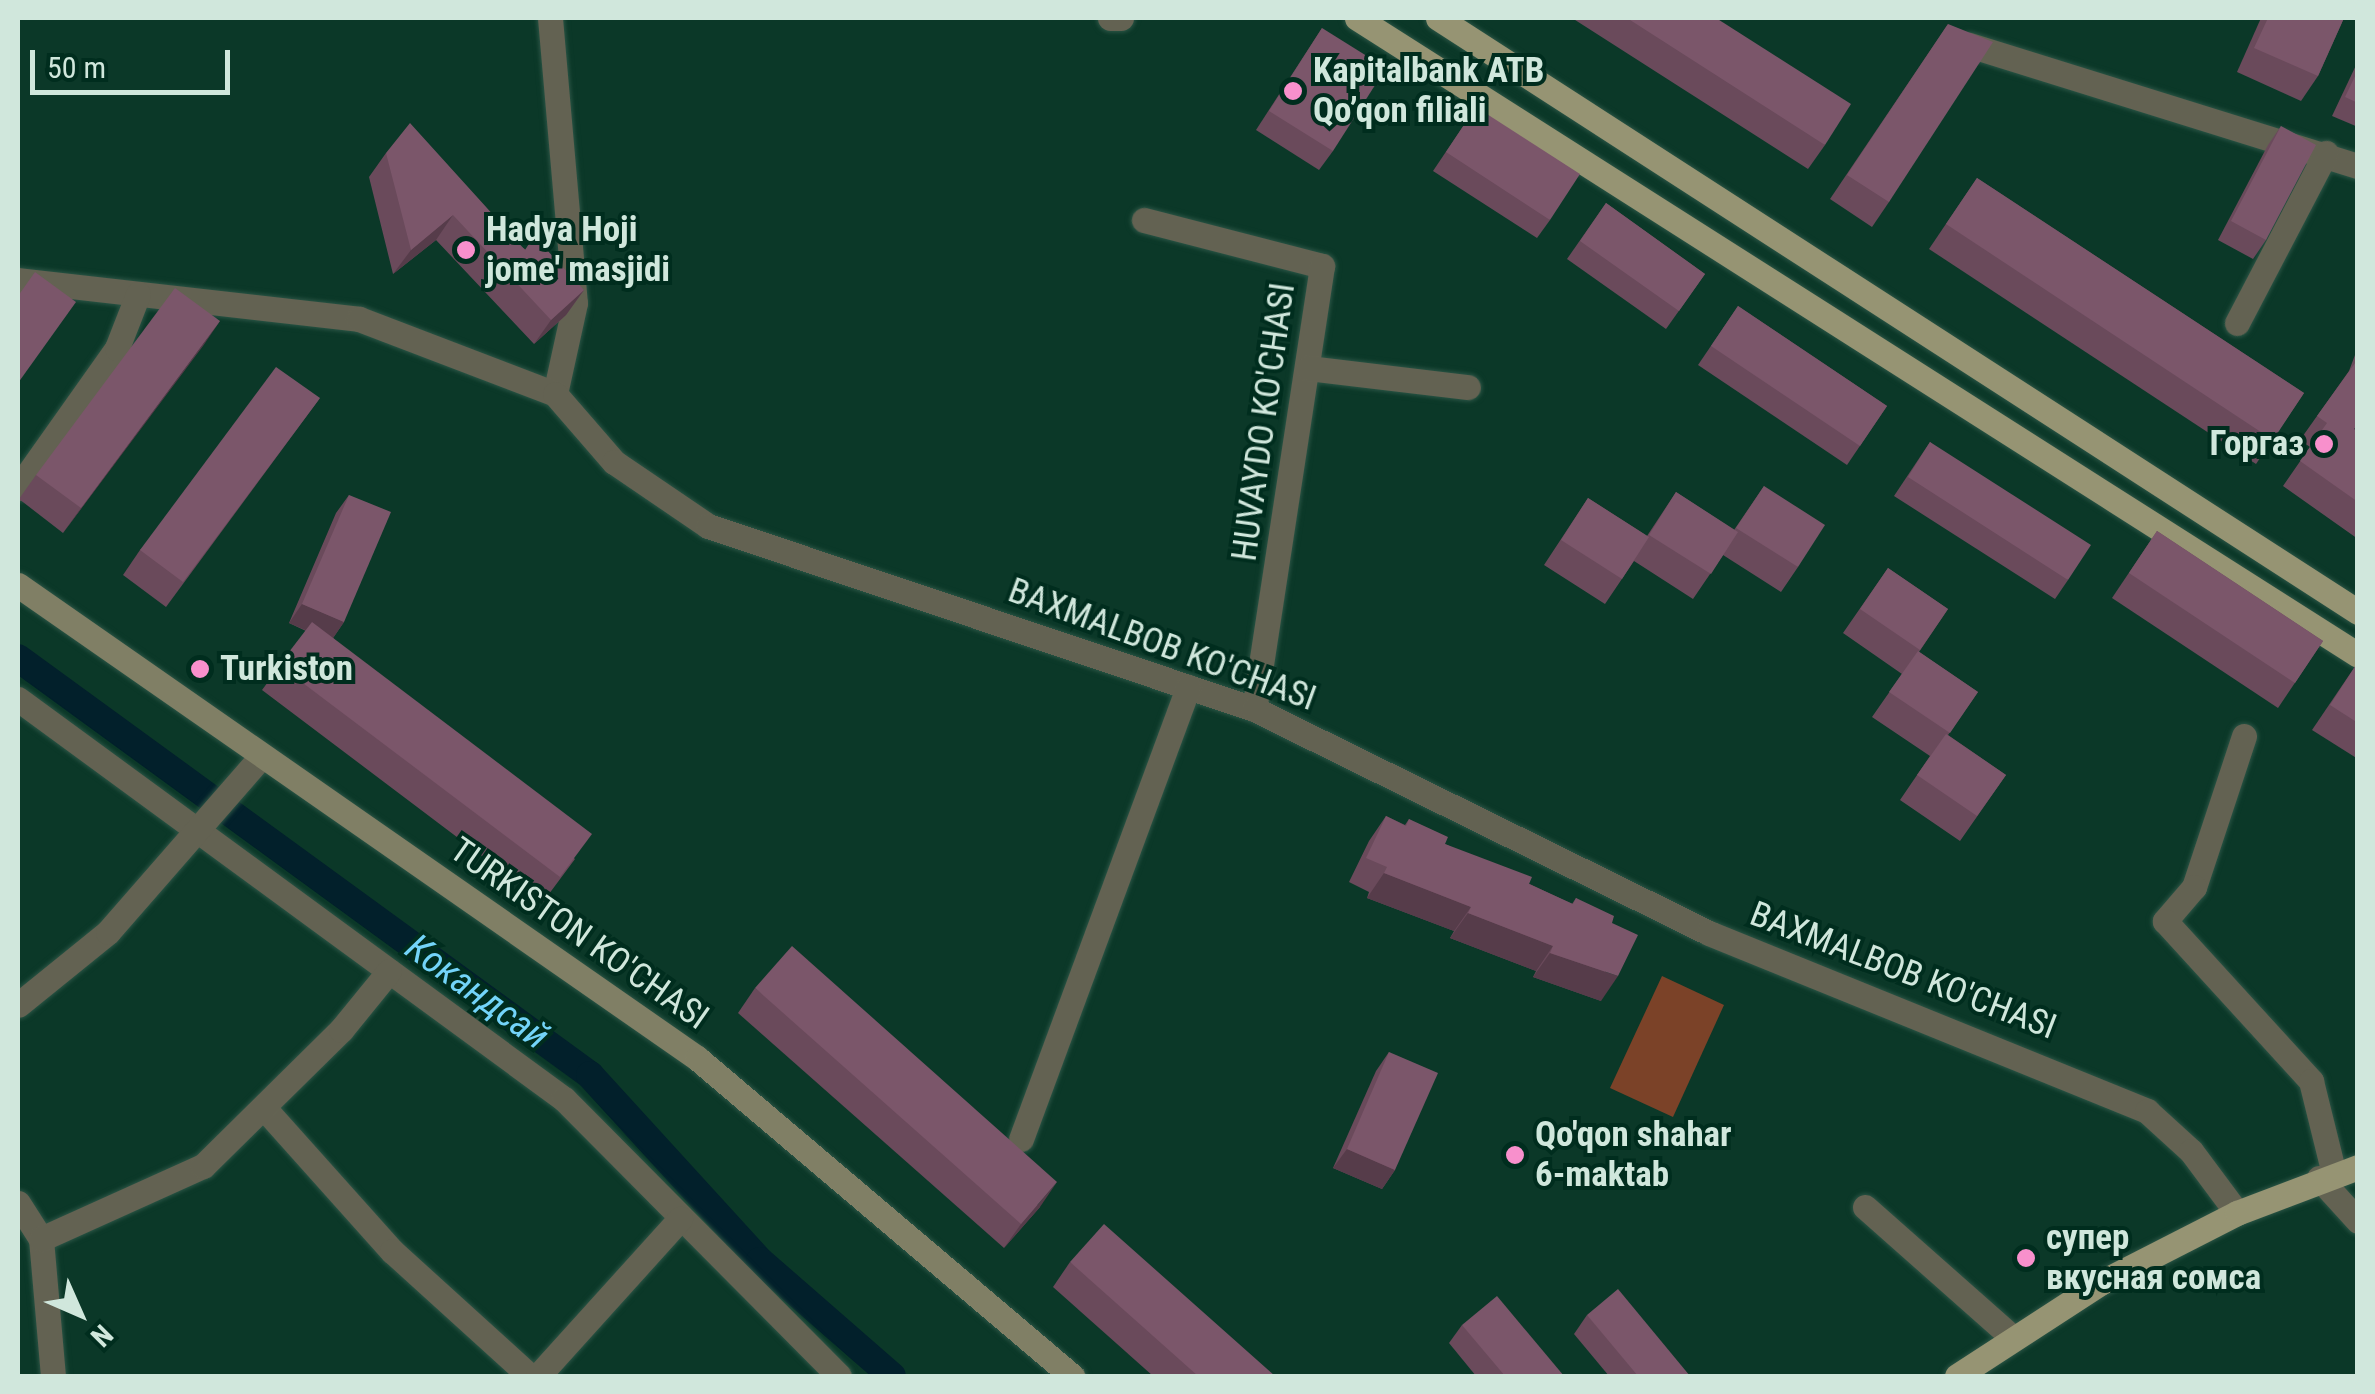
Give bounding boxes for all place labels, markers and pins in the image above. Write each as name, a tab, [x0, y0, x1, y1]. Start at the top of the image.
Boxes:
place label: Kapitalbank ATB Qo’qon filiali	[1313, 50, 1544, 132]
marker: Kapitalbank ATB Qo’qon filiali	[1282, 80, 1304, 102]
place label: Hadya Hoji jome' masjidi	[486, 209, 670, 291]
marker: Hadya Hoji jome' masjidi	[455, 239, 477, 261]
place label: Горгаз	[2209, 423, 2304, 465]
marker: Горгаз	[2313, 433, 2335, 455]
place label: Turkiston	[220, 648, 353, 690]
marker: Turkiston	[189, 658, 211, 680]
place label: Qo'qon shahar 6-maktab	[1535, 1114, 1732, 1196]
marker: Qo'qon shahar 6-maktab	[1504, 1144, 1526, 1166]
place label: супер вкусная сомса	[2046, 1217, 2261, 1299]
marker: супер вкусная сомса	[2015, 1247, 2037, 1269]

